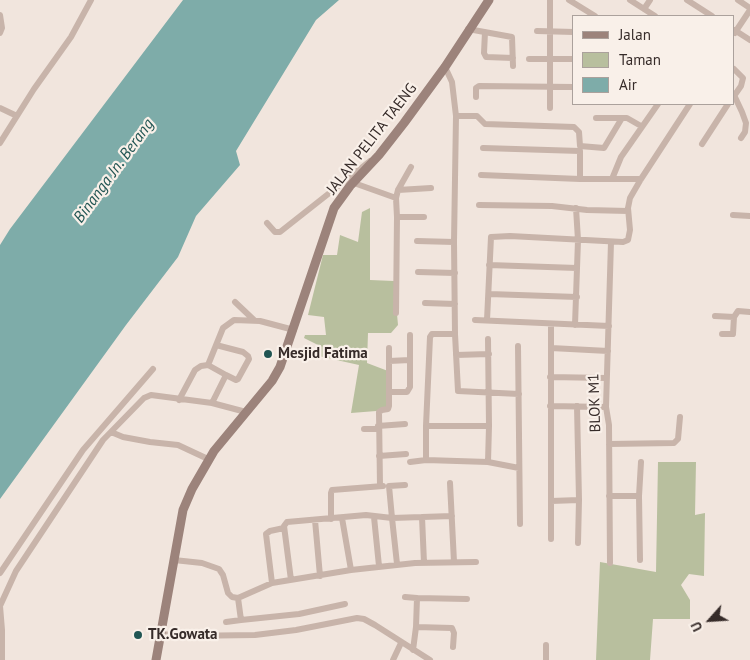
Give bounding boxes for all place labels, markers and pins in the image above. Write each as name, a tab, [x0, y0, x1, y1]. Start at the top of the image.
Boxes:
place label: Mesjid Fatima	[278, 345, 368, 363]
marker: Mesjid Fatima	[262, 348, 274, 360]
place label: TK.Gowata	[148, 626, 217, 644]
marker: TK.Gowata	[132, 629, 144, 641]

